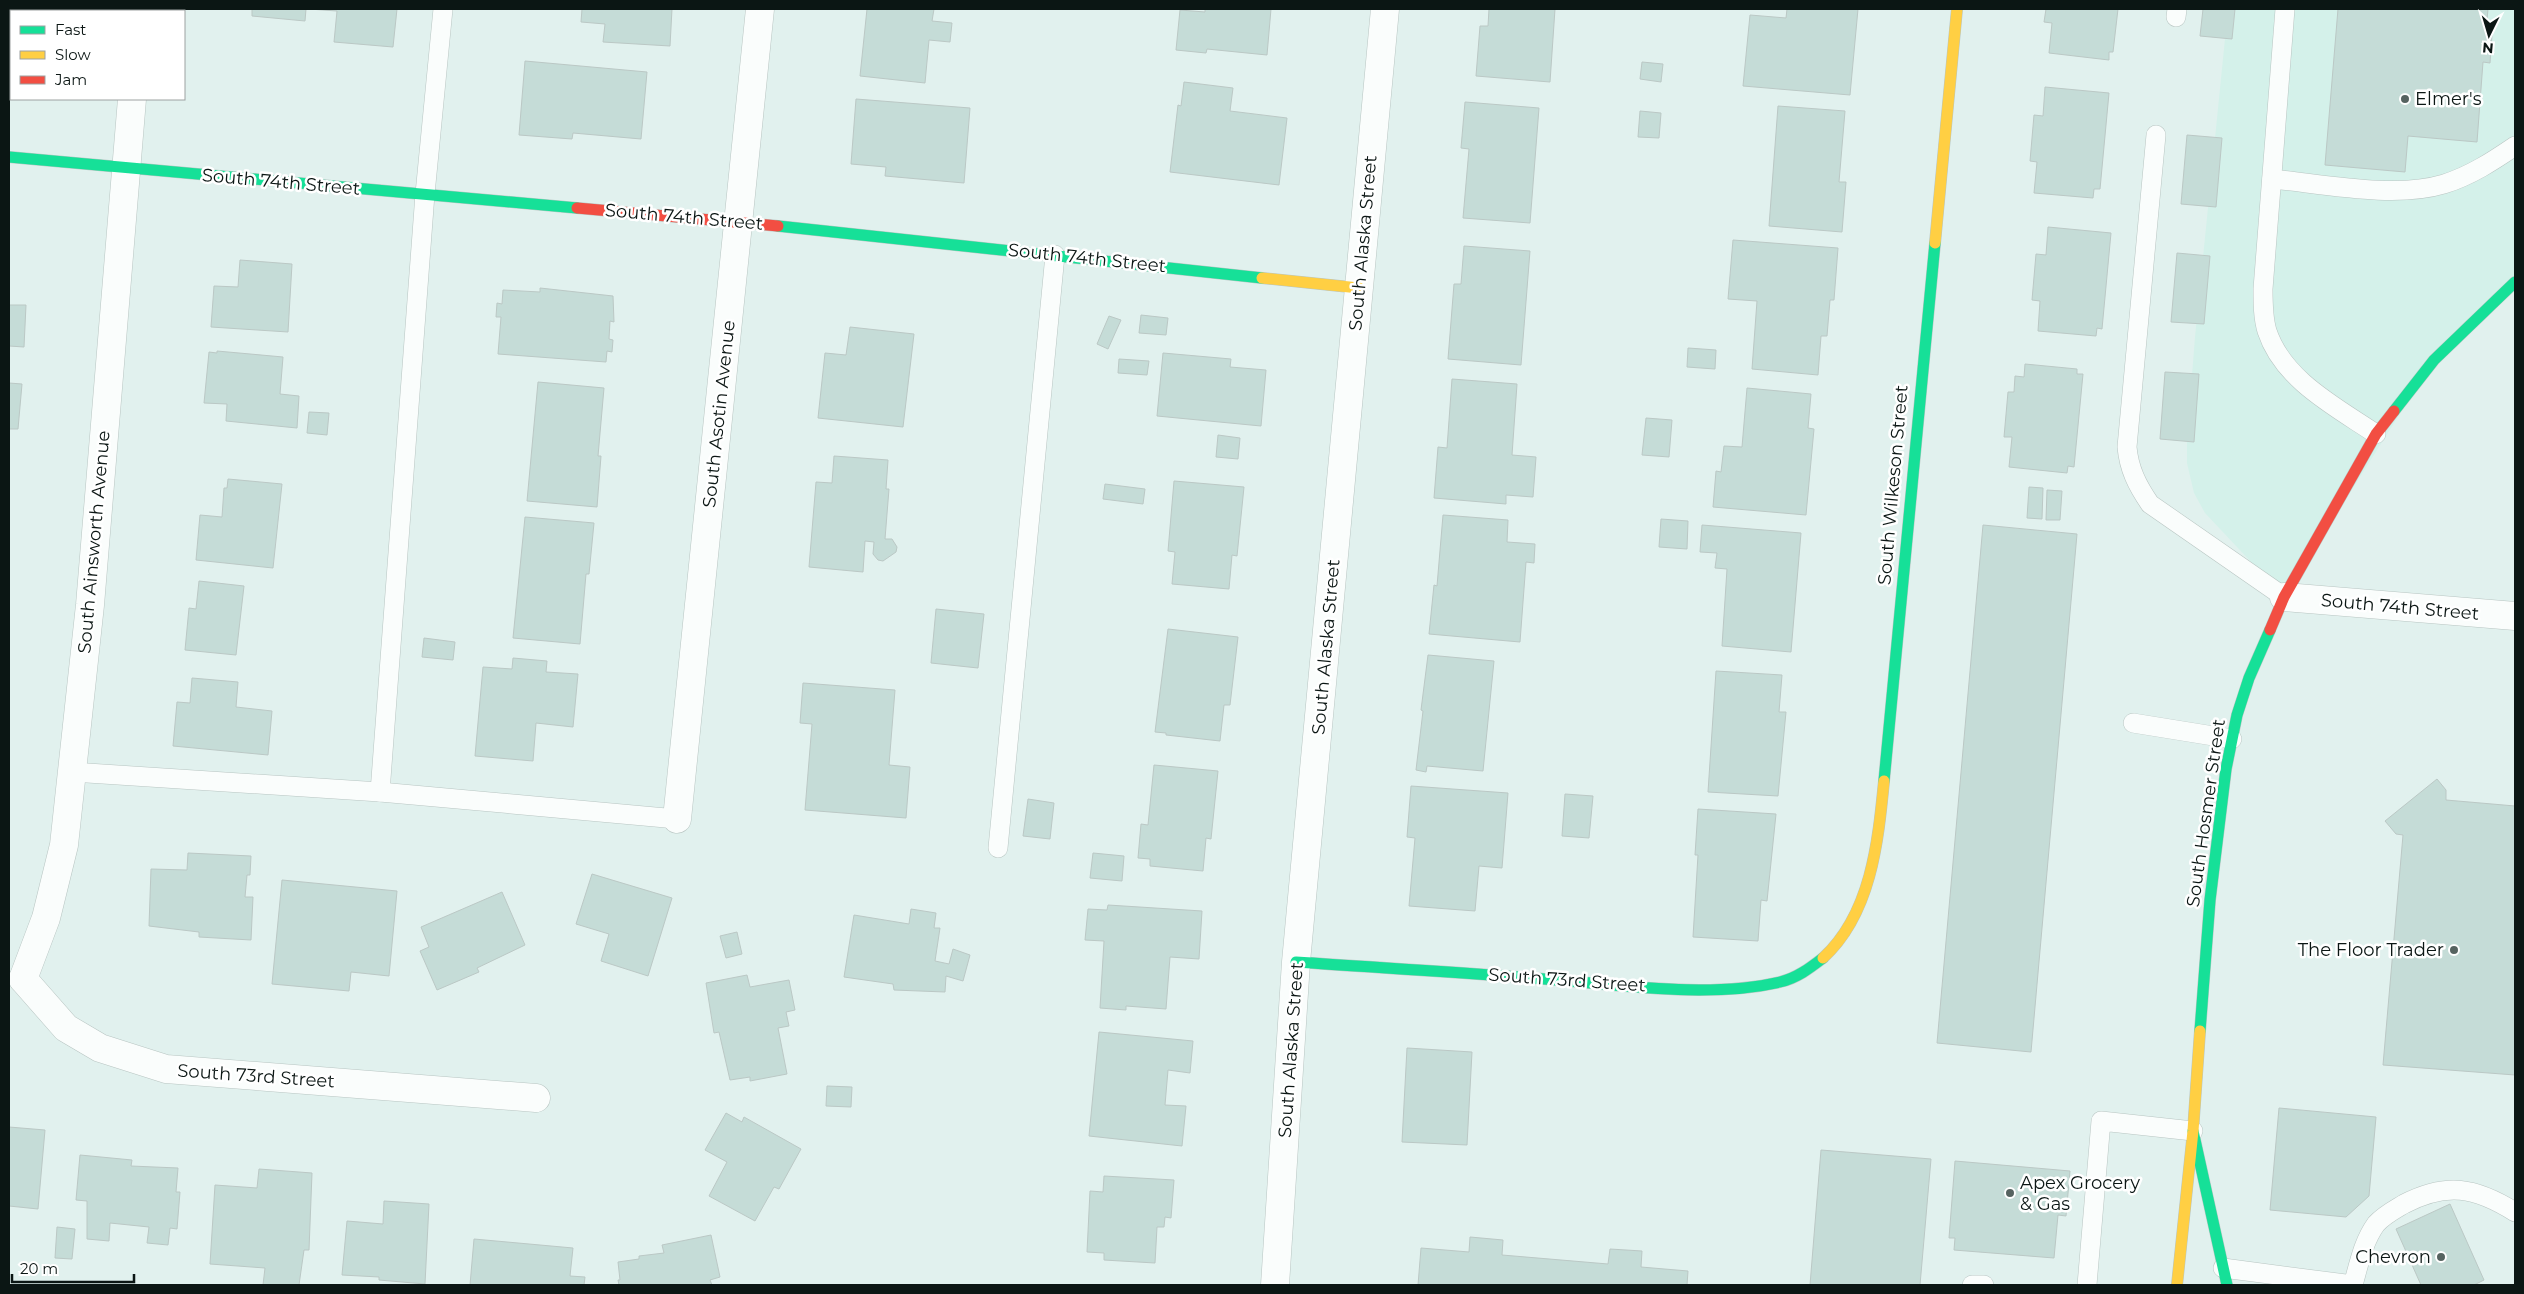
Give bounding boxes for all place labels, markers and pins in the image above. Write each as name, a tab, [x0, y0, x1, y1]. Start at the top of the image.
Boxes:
place label: Elmer's	[2415, 88, 2482, 110]
marker: Elmer's	[2399, 93, 2411, 105]
place label: The Floor Trader	[2298, 939, 2444, 961]
marker: The Floor Trader	[2448, 944, 2460, 956]
place label: Apex Grocery & Gas	[2020, 1172, 2140, 1215]
marker: Apex Grocery & Gas	[2004, 1187, 2016, 1199]
place label: Chevron	[2355, 1246, 2431, 1268]
marker: Chevron	[2435, 1251, 2447, 1263]

